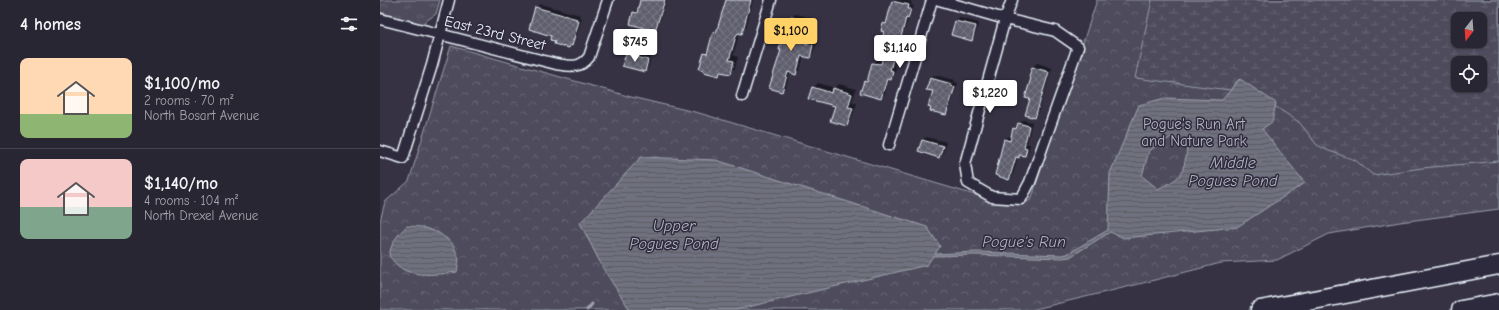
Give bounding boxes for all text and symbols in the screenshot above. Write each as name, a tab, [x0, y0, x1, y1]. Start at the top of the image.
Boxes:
street label: East 23rd Street	[442, 12, 548, 54]
north arrow	[1451, 12, 1487, 48]
map controls	[1451, 12, 1487, 92]
icon: filters	[338, 13, 360, 35]
text: 4 homes	[20, 15, 81, 34]
pin: $1,100	[758, 18, 824, 52]
text: $1,100	[773, 23, 809, 38]
pin: $745	[611, 29, 659, 63]
text: $745	[622, 34, 648, 49]
pin: $1,140	[867, 35, 933, 69]
text: $1,140	[883, 40, 917, 55]
button: locate	[1451, 56, 1487, 92]
icon: home	[52, 74, 100, 122]
text: $1,100/mo	[144, 74, 220, 93]
pin: $1,220	[957, 80, 1023, 114]
text: $1,220	[972, 85, 1008, 100]
text: 2 rooms · 70 m²	[144, 93, 233, 108]
text: North Bosart Avenue	[144, 108, 259, 123]
park label: Pogue's Run Art and Nature Park	[1141, 115, 1247, 150]
water label: Middle Pogues Pond	[1189, 154, 1278, 190]
text: $1,140/mo	[144, 174, 218, 193]
icon: home	[52, 175, 100, 223]
text: 4 rooms · 104 m²	[144, 193, 238, 208]
text: North Drexel Avenue	[144, 208, 258, 223]
water label: Upper Pogues Pond	[630, 217, 719, 253]
water label: Pogue's Run	[982, 233, 1066, 251]

